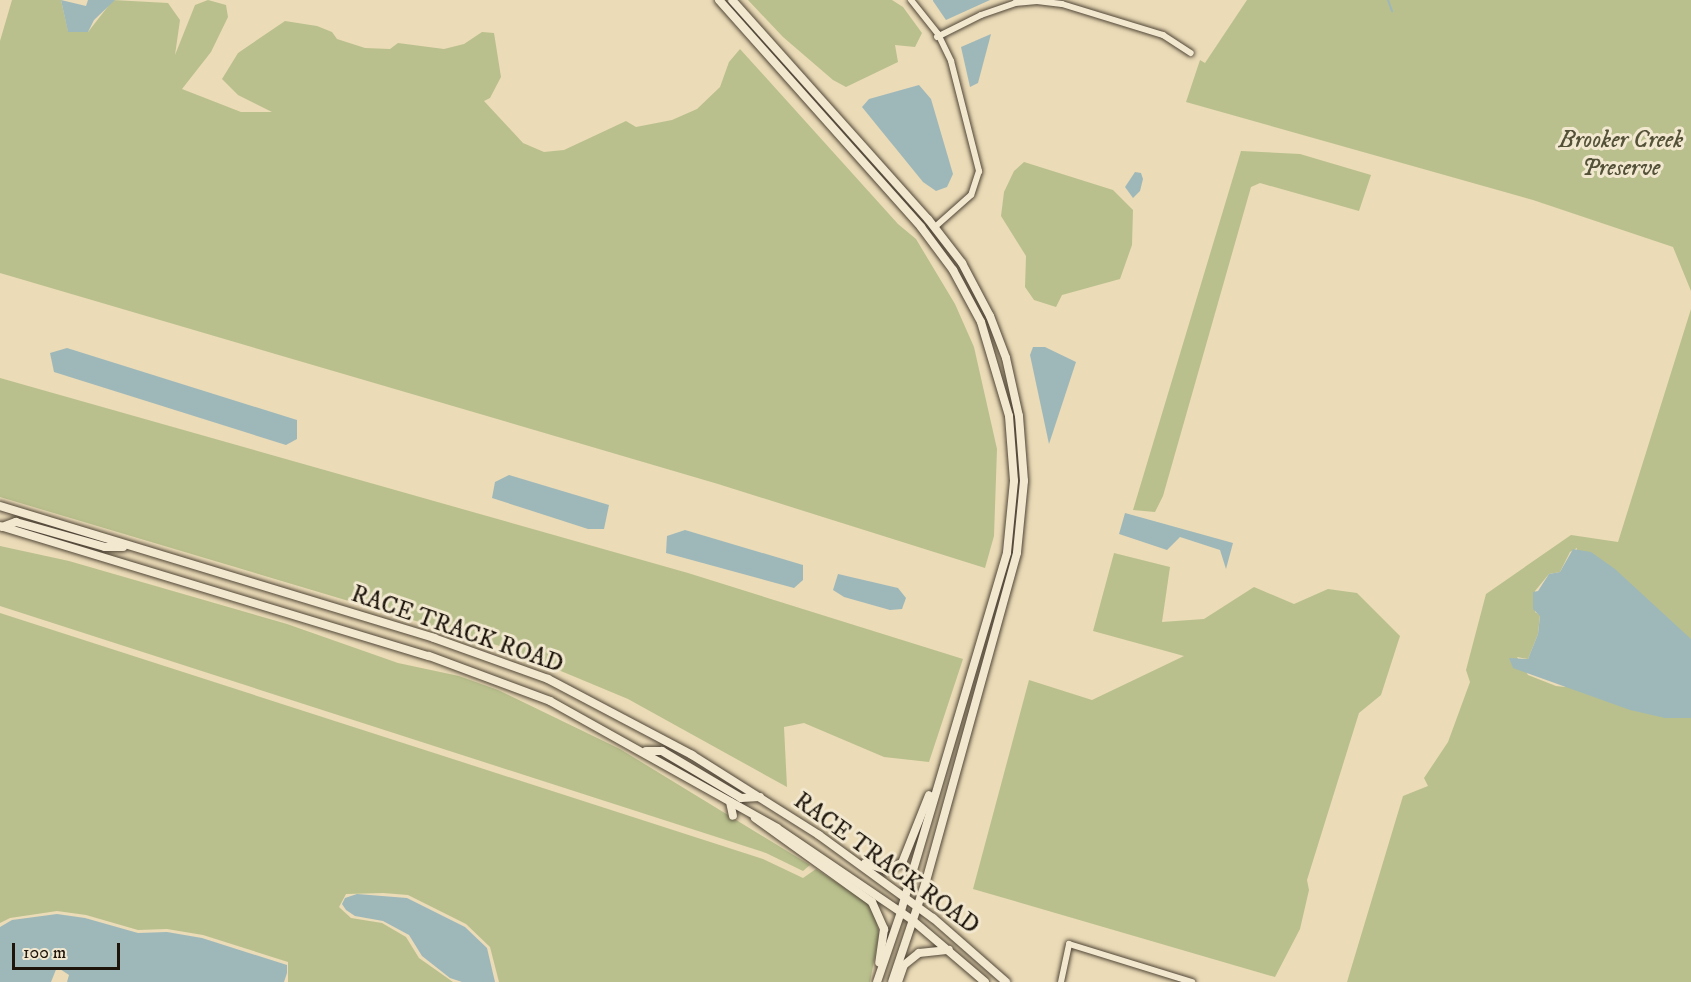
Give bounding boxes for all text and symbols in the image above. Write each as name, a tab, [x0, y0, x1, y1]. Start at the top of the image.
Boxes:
park label: Brooker Creek Preserve	[1559, 127, 1683, 183]
street label: RACE TRACK ROAD	[347, 580, 567, 680]
street label: RACE TRACK ROAD	[788, 787, 984, 941]
scale bar	[15, 931, 123, 969]
text: 100 m	[23, 942, 66, 964]

